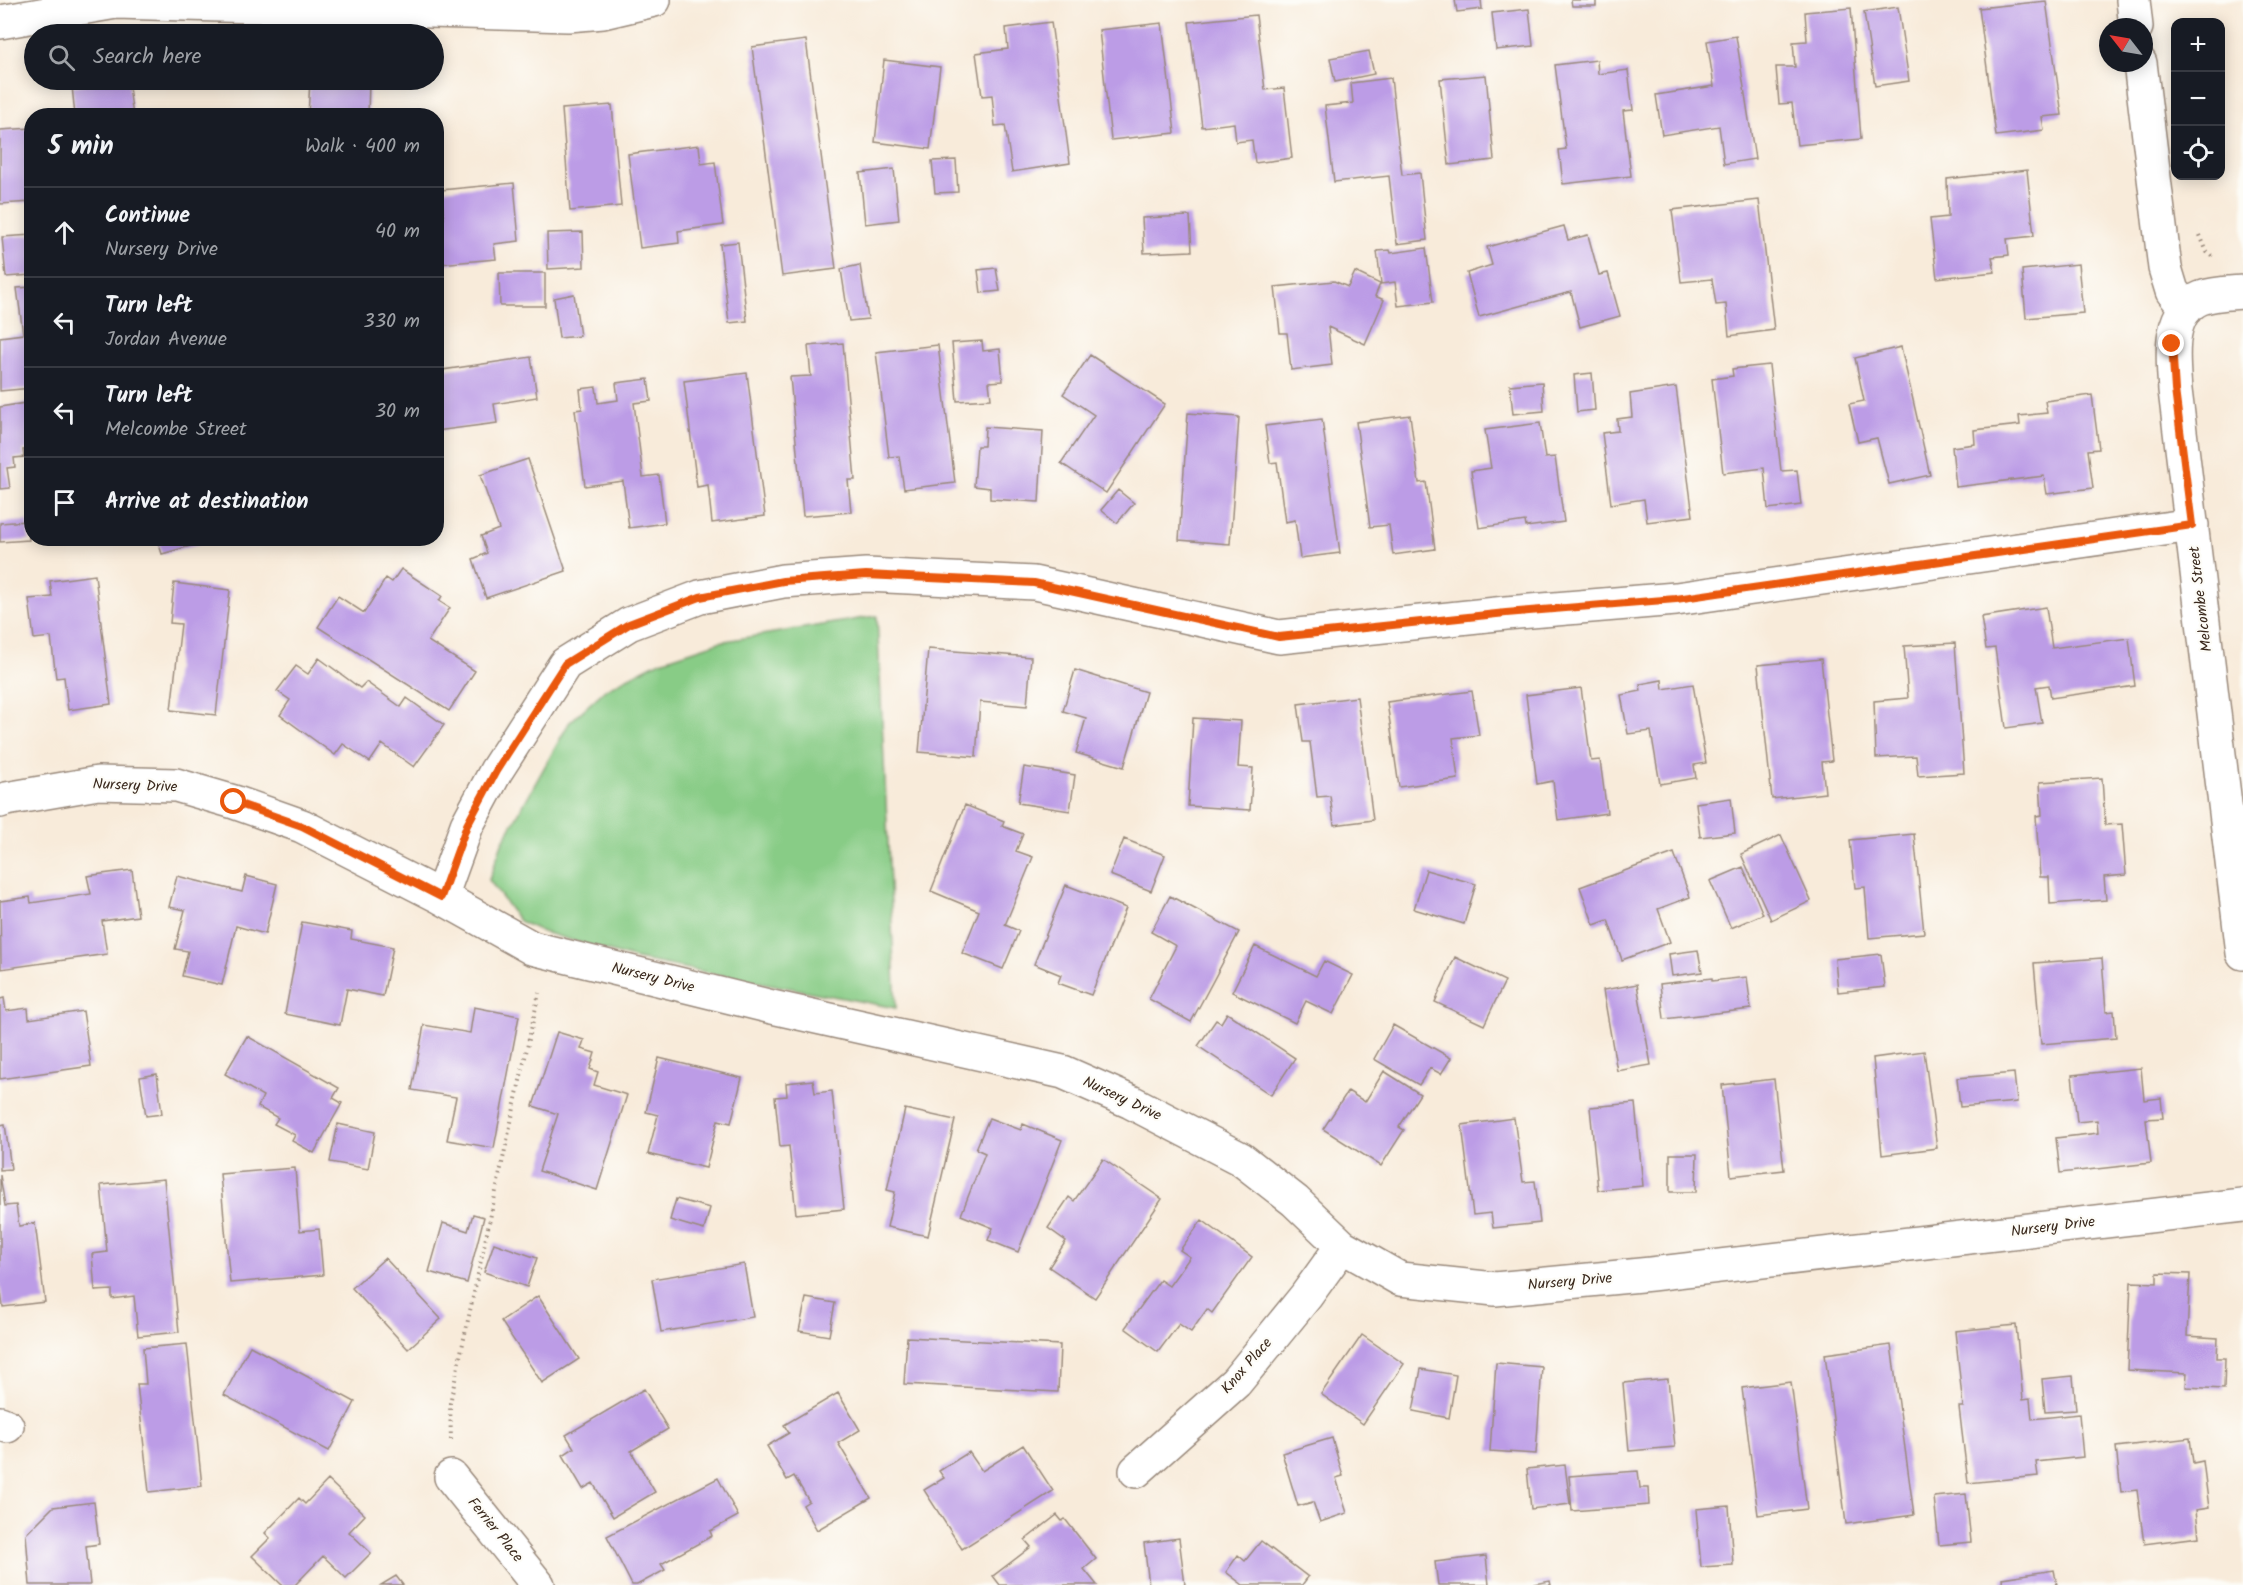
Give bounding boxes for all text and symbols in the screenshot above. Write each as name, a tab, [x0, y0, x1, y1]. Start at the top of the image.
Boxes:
north arrow	[2099, 18, 2153, 72]
map controls	[2171, 18, 2225, 180]
button: +	[2171, 18, 2225, 72]
search box	[24, 24, 444, 90]
text: Search here	[93, 40, 201, 75]
icon: search	[45, 41, 78, 74]
button: −	[2171, 72, 2225, 126]
text: 5 min	[48, 126, 114, 168]
button: locate	[2171, 126, 2225, 180]
text: Walk · 400 m	[305, 131, 420, 163]
text: Continue	[105, 199, 190, 234]
icon: ahead	[48, 216, 81, 249]
text: 40 m	[375, 216, 420, 248]
text: Nursery Drive	[105, 234, 218, 266]
text: Turn left	[105, 289, 192, 324]
icon: left	[48, 306, 81, 339]
text: 330 m	[363, 306, 420, 338]
text: Jordan Avenue	[105, 324, 227, 356]
route end	[2158, 330, 2184, 356]
text: Turn left	[105, 379, 192, 414]
icon: left	[48, 396, 81, 429]
text: 30 m	[375, 396, 420, 428]
text: Melcombe Street	[105, 414, 247, 446]
text: Arrive at destination	[105, 485, 308, 520]
icon: arrive	[48, 486, 81, 519]
street label: Melcombe Street	[2183, 545, 2219, 653]
street label: Nursery Drive	[92, 773, 178, 799]
route start	[220, 788, 246, 814]
street label: Nursery Drive	[609, 956, 697, 1000]
street label: Nursery Drive	[1079, 1070, 1166, 1128]
street label: Nursery Drive	[2009, 1210, 2097, 1244]
street label: Nursery Drive	[1527, 1266, 1614, 1298]
street label: Knox Place	[1216, 1332, 1279, 1400]
street label: Ferrier Place	[461, 1492, 529, 1568]

